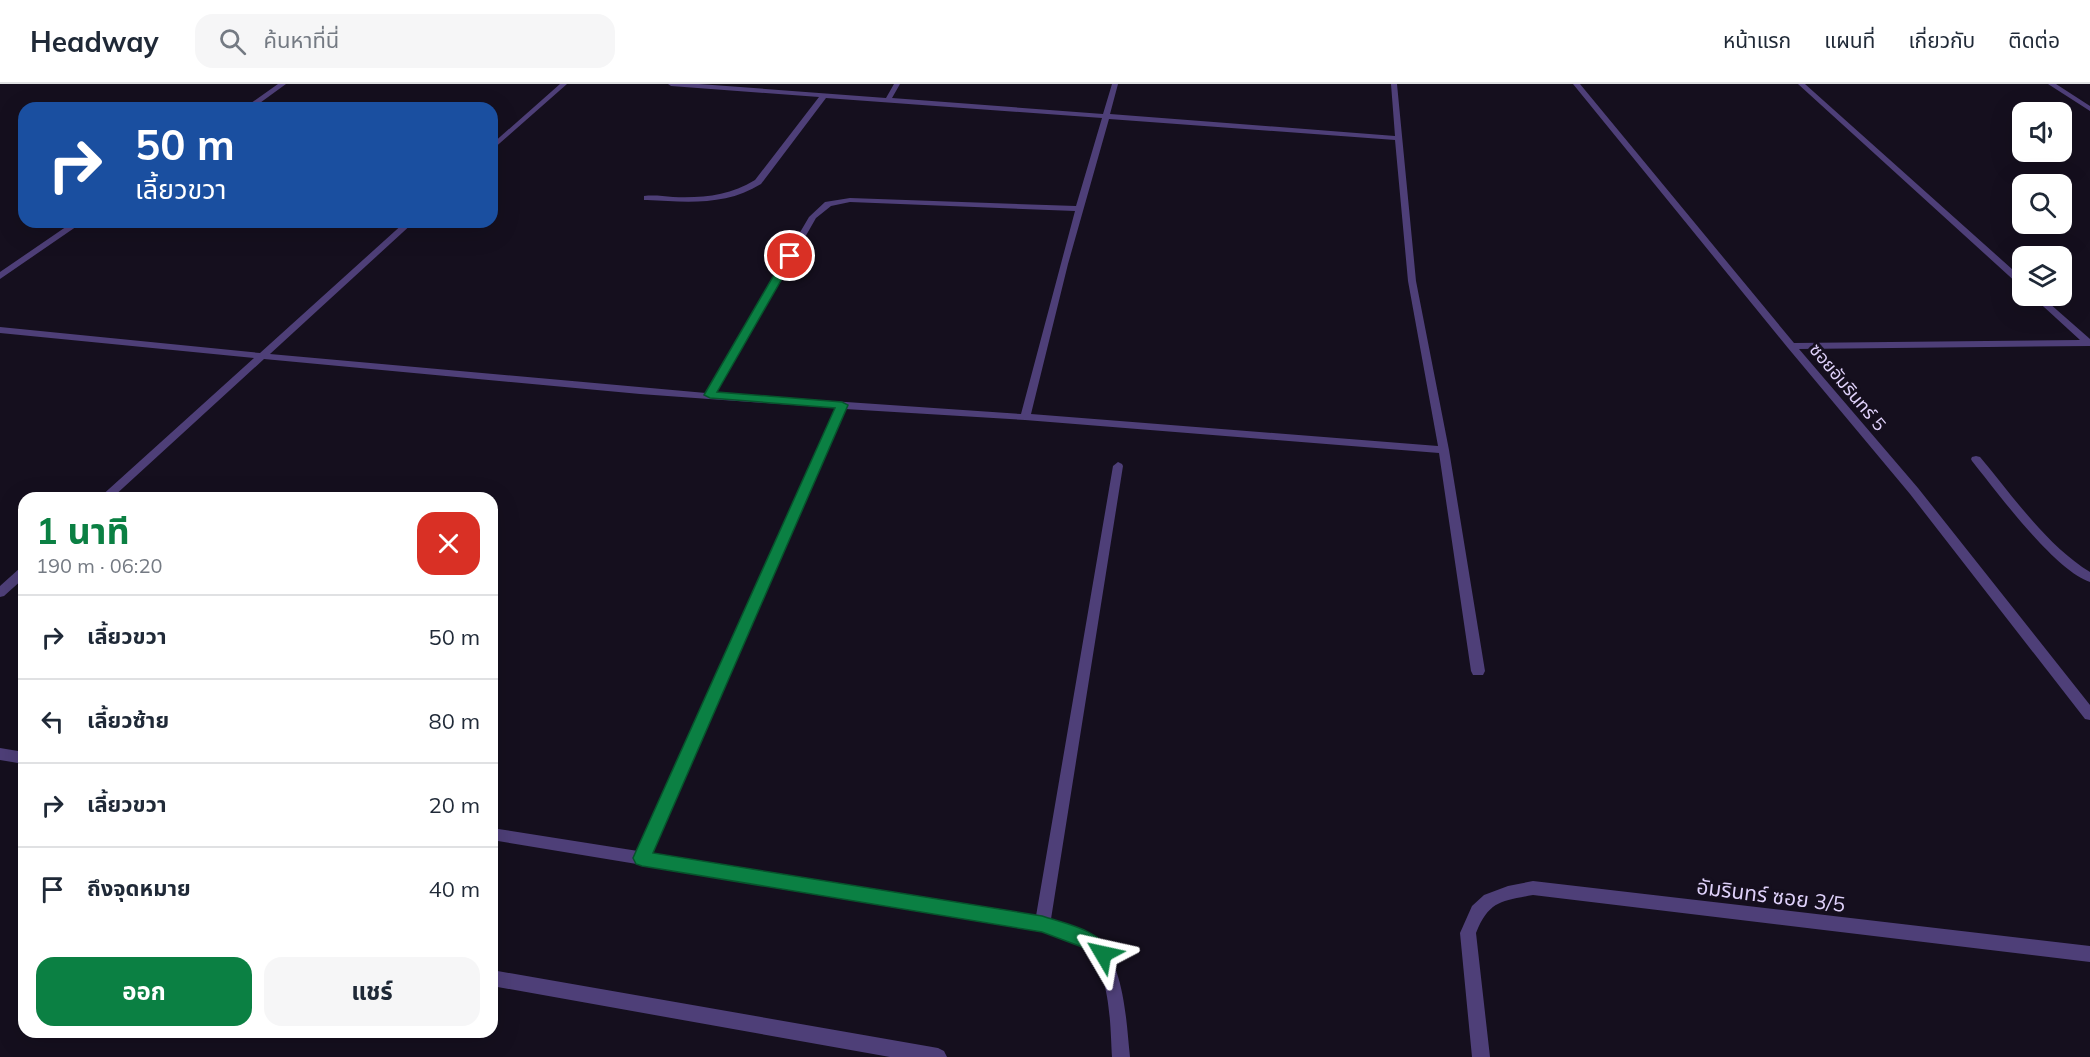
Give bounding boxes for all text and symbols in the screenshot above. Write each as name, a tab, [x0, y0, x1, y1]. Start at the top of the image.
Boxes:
search box	[195, 14, 615, 68]
text: Headway	[30, 24, 159, 59]
icon: search	[216, 25, 249, 58]
text: ค้นหาที่นี่	[264, 26, 339, 54]
text: หน้าแรก	[1723, 27, 1791, 53]
text: แผนที่	[1824, 27, 1875, 53]
text: เกี่ยวกับ	[1908, 27, 1975, 53]
text: ติดต่อ	[2008, 27, 2060, 53]
map controls	[2012, 102, 2072, 306]
button: sound	[2012, 102, 2072, 162]
text: 50 m	[135, 118, 235, 171]
icon: right	[36, 126, 114, 204]
text: เลี้ยวขวา	[135, 172, 226, 206]
button: search	[2012, 174, 2072, 234]
pin	[764, 230, 815, 281]
icon: arrive	[773, 239, 806, 272]
button: layers	[2012, 246, 2072, 306]
street label: ซอยอัมรินทร์ 5	[1805, 338, 1891, 436]
text: 1 นาที	[36, 508, 130, 553]
button: close	[417, 512, 480, 575]
text: 190 m · 06:20	[36, 553, 162, 578]
icon: right	[36, 621, 69, 654]
text: เลี้ยวขวา	[87, 622, 167, 650]
text: 50 m	[429, 623, 480, 651]
icon: left	[36, 705, 69, 738]
text: เลี้ยวซ้าย	[87, 706, 169, 734]
text: 80 m	[429, 707, 480, 735]
icon: right	[36, 789, 69, 822]
text: เลี้ยวขวา	[87, 790, 167, 818]
text: 20 m	[429, 791, 480, 819]
icon: arrive	[36, 873, 69, 906]
street label: อัมรินทร์ ซอย 3/5	[1695, 873, 1847, 917]
text: ถึงจุดหมาย	[87, 874, 191, 902]
text: 40 m	[429, 875, 480, 903]
position arrow	[1071, 922, 1135, 986]
button: ออก	[36, 957, 252, 1026]
button: แชร์	[264, 957, 480, 1026]

